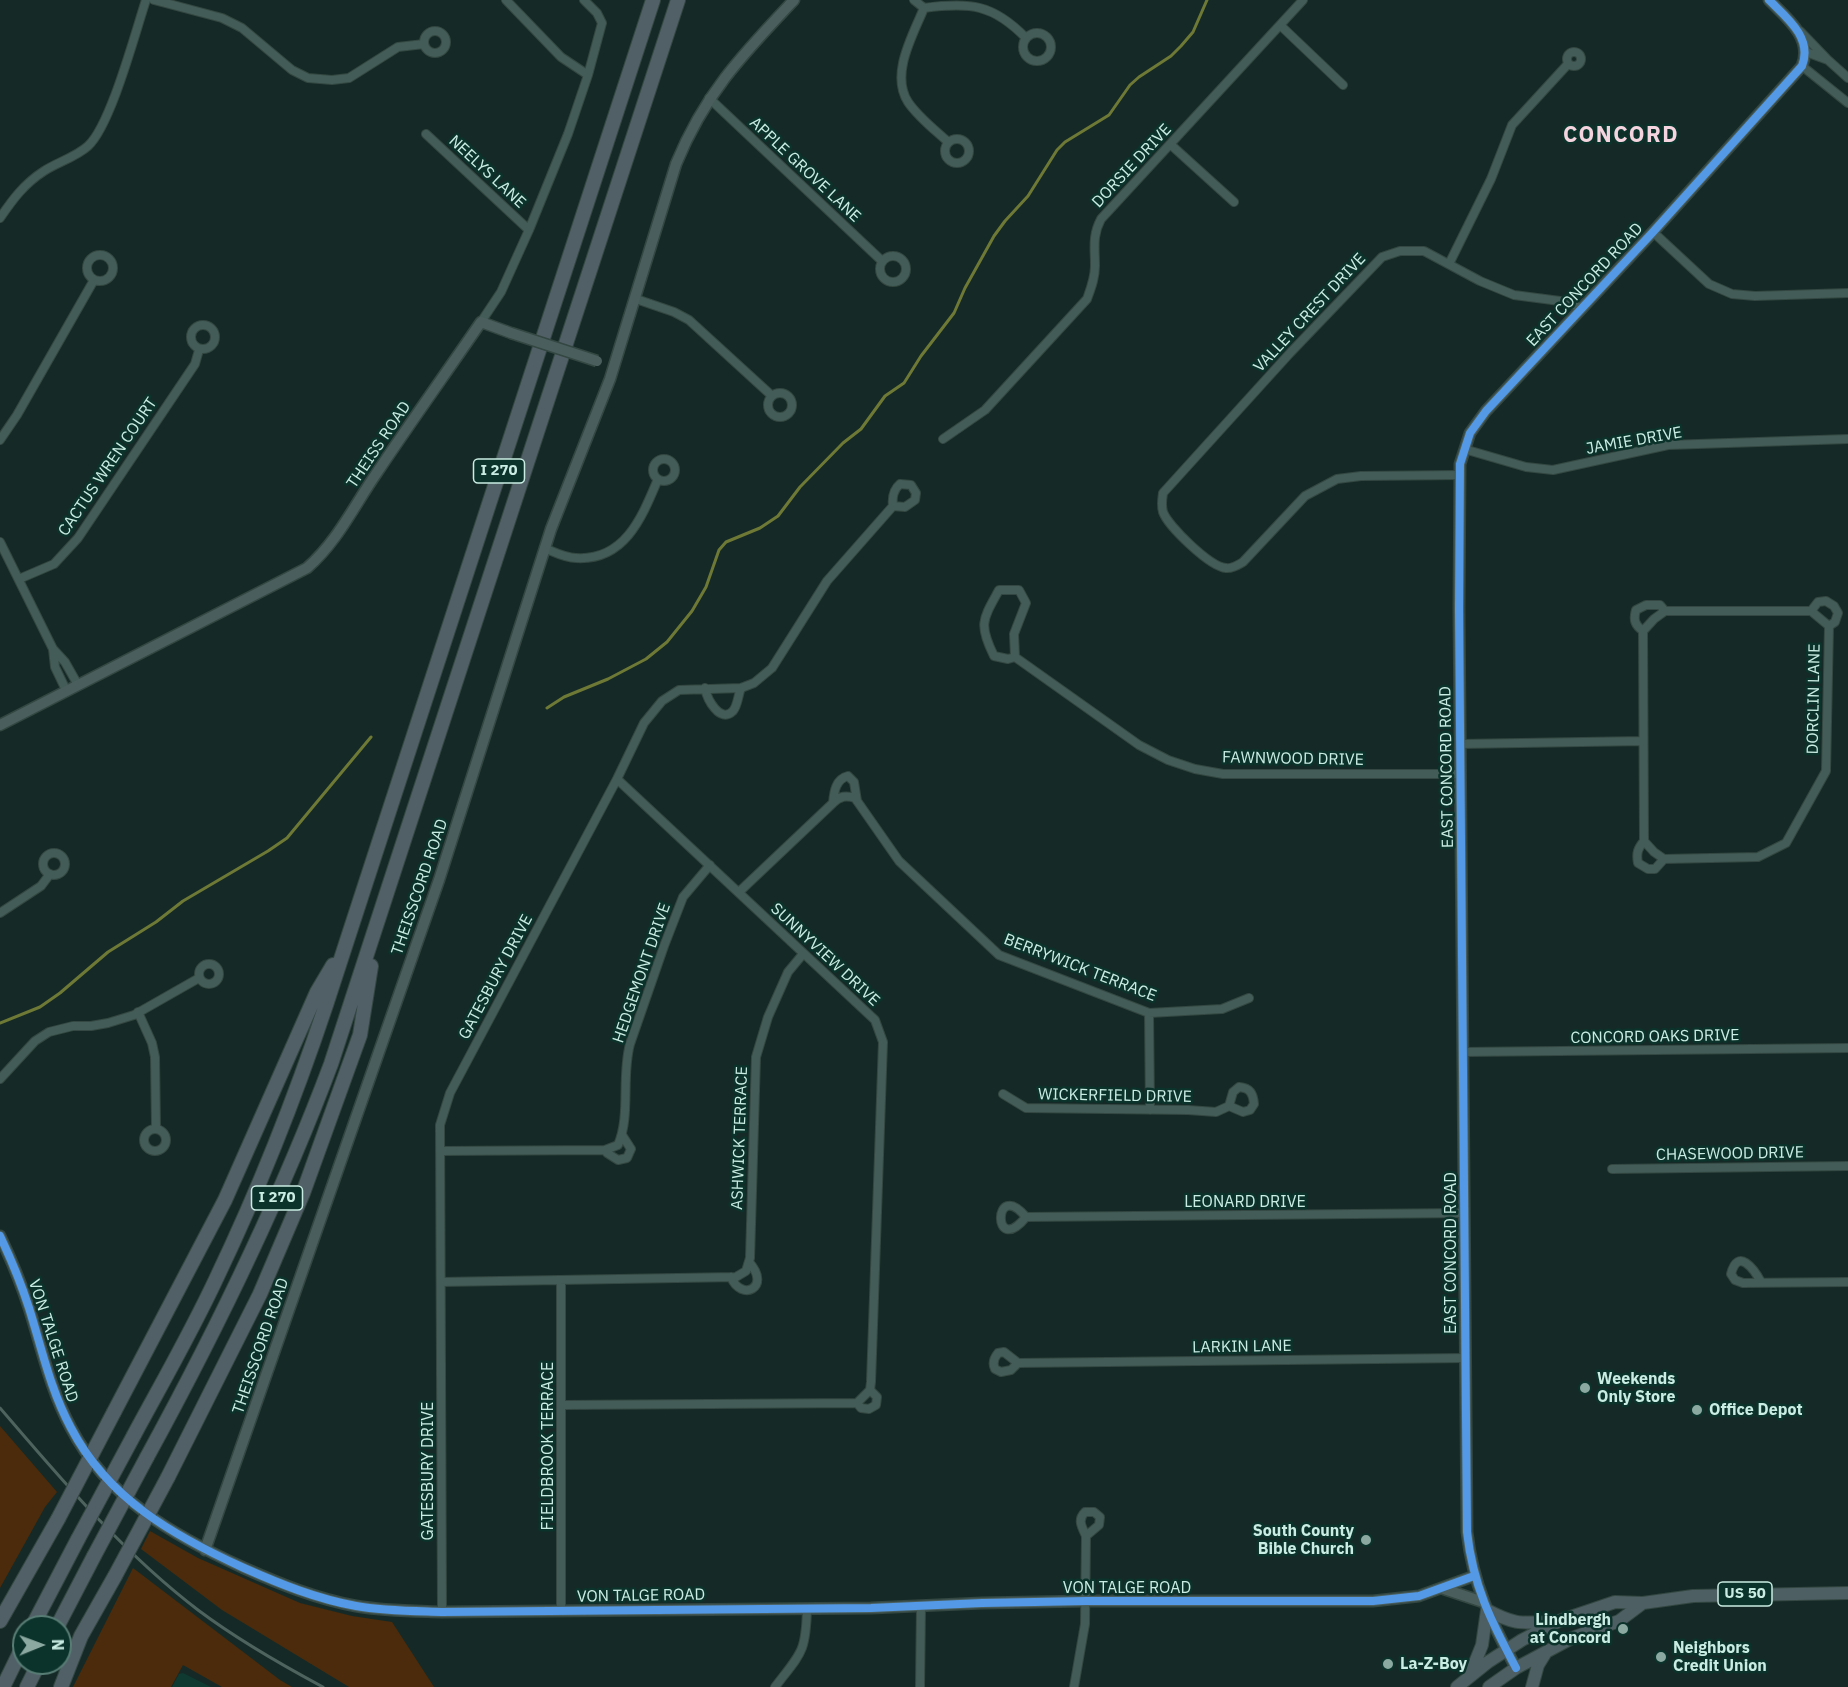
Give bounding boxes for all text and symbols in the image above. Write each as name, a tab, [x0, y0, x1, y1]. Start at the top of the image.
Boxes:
street label: APPLE GROVE LANE	[745, 113, 865, 227]
street label: DORSIE DRIVE	[1088, 120, 1176, 212]
district label: CONCORD	[1563, 123, 1679, 149]
street label: NEELYS LANE	[445, 131, 529, 213]
street label: EAST CONCORD ROAD	[1523, 219, 1647, 351]
street label: VALLEY CREST DRIVE	[1250, 250, 1370, 376]
street label: CACTUS WREN COURT	[55, 394, 161, 540]
street label: THEISS ROAD	[343, 398, 415, 492]
street label: JAMIE DRIVE	[1584, 423, 1684, 459]
road number: I 270	[474, 459, 524, 483]
street label: DORCLIN LANE	[1803, 643, 1825, 755]
street label: EAST CONCORD ROAD	[1436, 686, 1458, 848]
street label: FAWNWOOD DRIVE	[1222, 748, 1364, 770]
street label: THEISSCORD ROAD	[388, 816, 452, 958]
street label: SUNNYVIEW DRIVE	[766, 899, 884, 1011]
street label: HEDGEMONT DRIVE	[609, 900, 675, 1046]
street label: GATESBURY DRIVE	[455, 911, 537, 1043]
street label: BERRYWICK TERRACE	[1001, 930, 1159, 1006]
street label: CONCORD OAKS DRIVE	[1570, 1026, 1740, 1048]
street label: ASHWICK TERRACE	[728, 1066, 752, 1210]
street label: WICKERFIELD DRIVE	[1038, 1085, 1192, 1107]
street label: CHASEWOOD DRIVE	[1656, 1143, 1804, 1165]
street label: EAST CONCORD ROAD	[1441, 1172, 1461, 1334]
road number: I 270	[252, 1186, 302, 1210]
street label: LEONARD DRIVE	[1184, 1192, 1306, 1212]
street label: THEISSCORD ROAD	[229, 1275, 293, 1417]
street label: VON TALGE ROAD	[24, 1277, 82, 1405]
street label: LARKIN LANE	[1192, 1337, 1292, 1357]
street label: FIELDBROOK TERRACE	[538, 1362, 558, 1530]
place label: Weekends Only Store	[1597, 1369, 1675, 1407]
marker: Weekends Only Store	[1578, 1381, 1592, 1395]
place label: Office Depot	[1709, 1400, 1803, 1420]
street label: GATESBURY DRIVE	[418, 1402, 438, 1540]
marker: Office Depot	[1690, 1403, 1704, 1417]
place label: South County Bible Church	[1253, 1521, 1354, 1559]
marker: South County Bible Church	[1359, 1533, 1373, 1547]
street label: VON TALGE ROAD	[1063, 1578, 1191, 1598]
road number: US 50	[1718, 1582, 1772, 1606]
street label: VON TALGE ROAD	[577, 1585, 705, 1607]
place label: Lindbergh at Concord	[1530, 1610, 1611, 1648]
north arrow	[12, 1615, 72, 1675]
marker: Lindbergh at Concord	[1616, 1622, 1630, 1636]
place label: Neighbors Credit Union	[1673, 1638, 1767, 1676]
text: N	[48, 1639, 68, 1651]
marker: Neighbors Credit Union	[1654, 1650, 1668, 1664]
place label: La-Z-Boy	[1400, 1654, 1467, 1674]
marker: La-Z-Boy	[1381, 1657, 1395, 1671]

